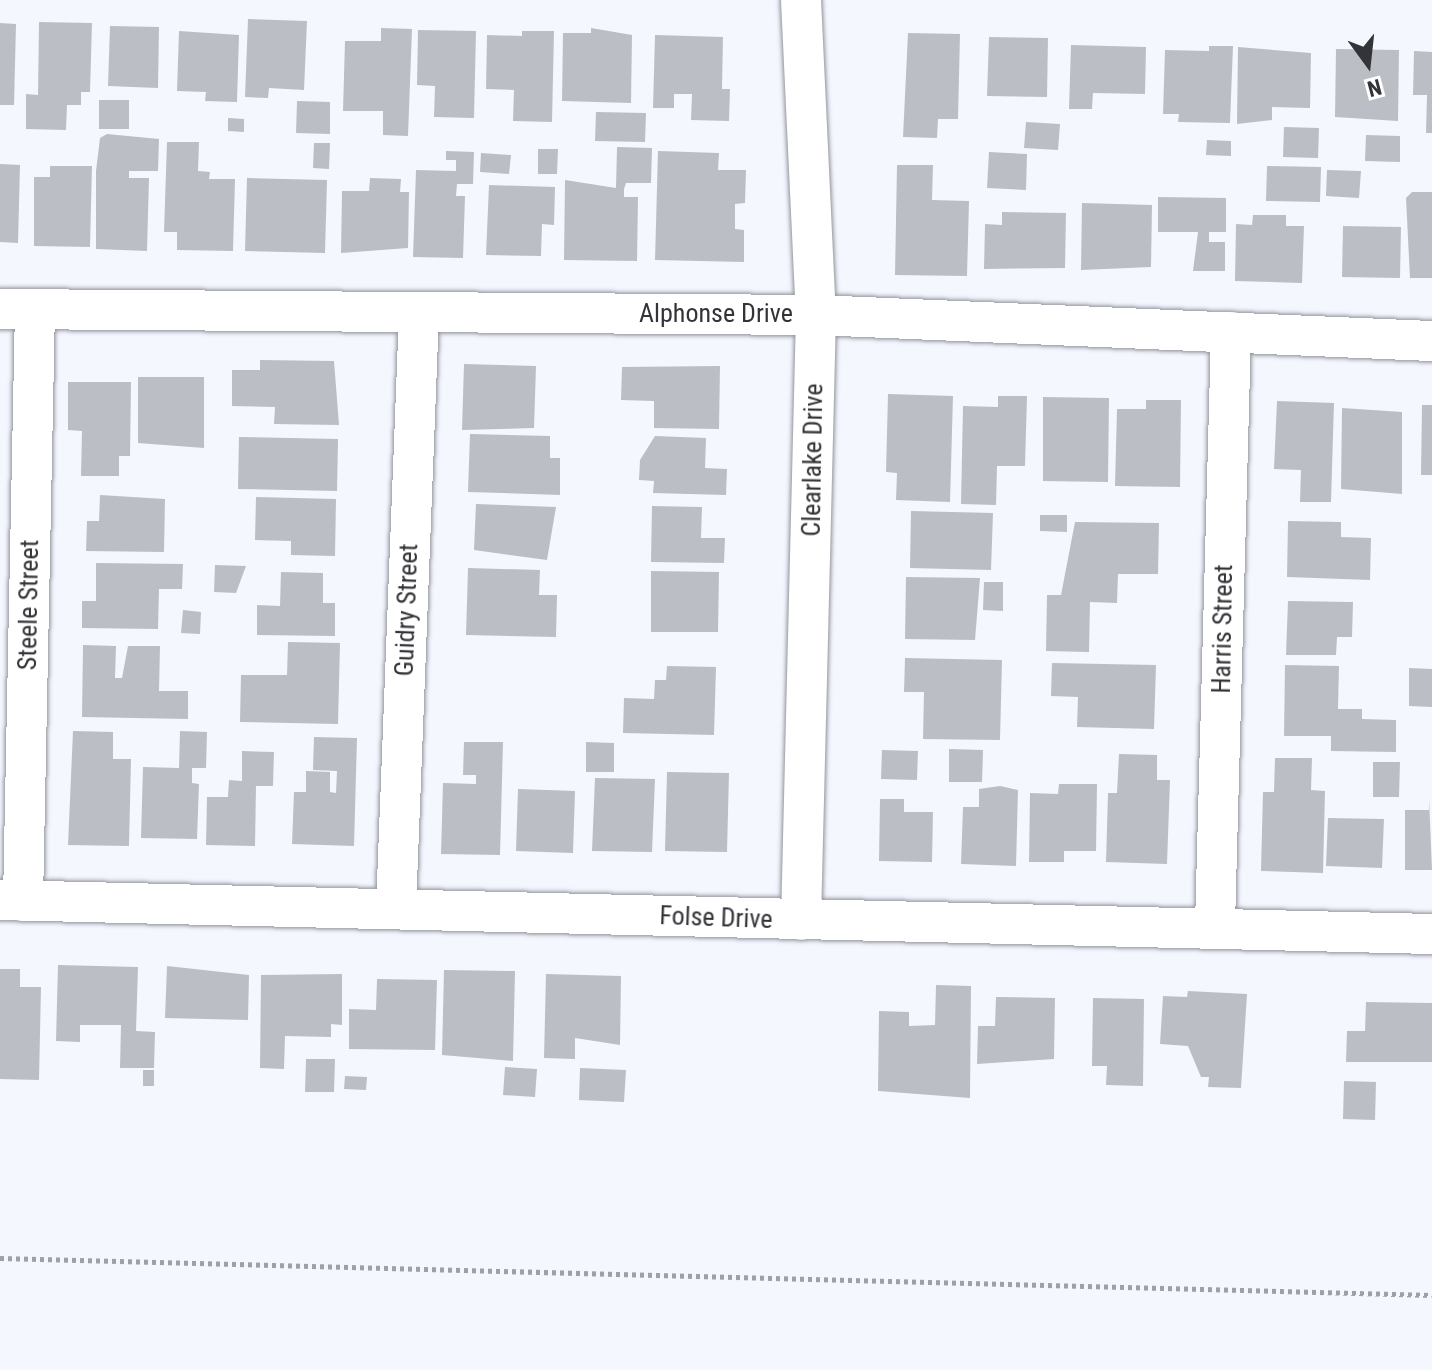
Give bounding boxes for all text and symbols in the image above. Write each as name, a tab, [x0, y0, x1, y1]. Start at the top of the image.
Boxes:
north arrow	[1328, 24, 1408, 104]
text: N	[1365, 74, 1384, 101]
street label: Alphonse Drive	[639, 298, 793, 330]
street label: Clearlake Drive	[796, 383, 830, 537]
street label: Steele Street	[12, 539, 46, 671]
street label: Guidry Street	[389, 543, 425, 677]
street label: Harris Street	[1206, 564, 1240, 694]
street label: Folse Drive	[659, 900, 773, 936]

